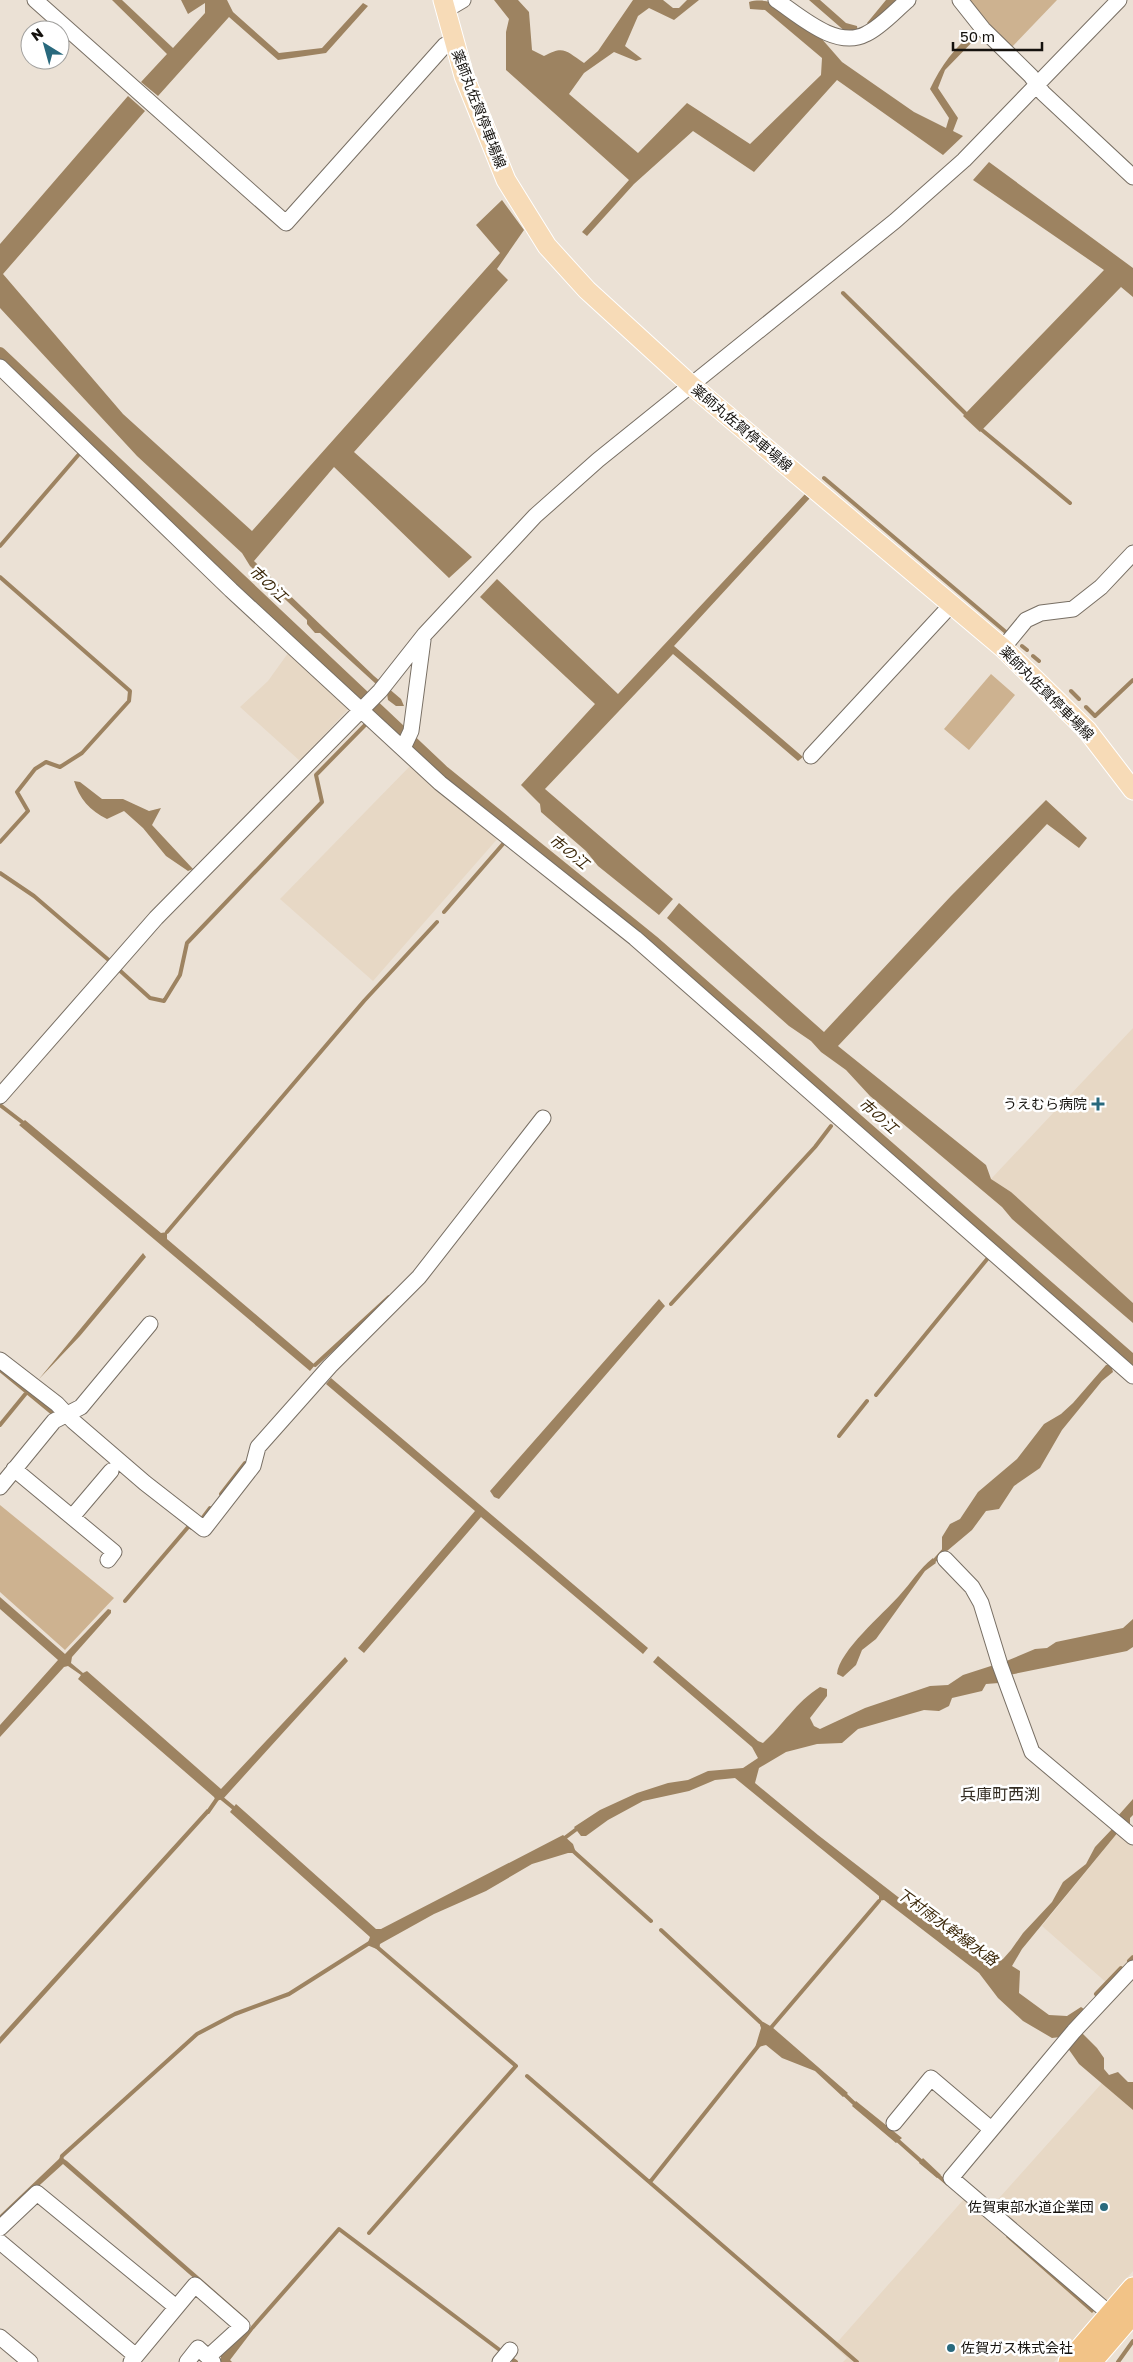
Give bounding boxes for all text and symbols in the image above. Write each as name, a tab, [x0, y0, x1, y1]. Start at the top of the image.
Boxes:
north arrow	[20, 20, 70, 70]
scale bar	[953, 20, 1042, 52]
text: N	[28, 24, 46, 44]
text: 50 m	[960, 27, 995, 45]
street label: 薬師丸佐賀停車場線	[449, 47, 510, 171]
street label: 薬師丸佐賀停車場線	[689, 381, 796, 475]
water label: 市の江	[246, 561, 293, 607]
street label: 薬師丸佐賀停車場線	[997, 642, 1098, 743]
water label: 市の江	[546, 830, 594, 874]
water label: 市の江	[856, 1094, 903, 1138]
place label: うえむら病院	[1003, 1095, 1087, 1112]
marker: うえむら病院	[1091, 1097, 1105, 1111]
district label: 兵庫町西渕	[960, 1784, 1040, 1804]
water label: 下村雨水幹線水路	[894, 1884, 1003, 1970]
place label: 佐賀東部水道企業団	[968, 2198, 1094, 2215]
marker: 佐賀東部水道企業団	[1098, 2201, 1110, 2213]
place label: 佐賀ガス株式会社	[961, 2339, 1073, 2356]
marker: 佐賀ガス株式会社	[945, 2342, 957, 2354]

